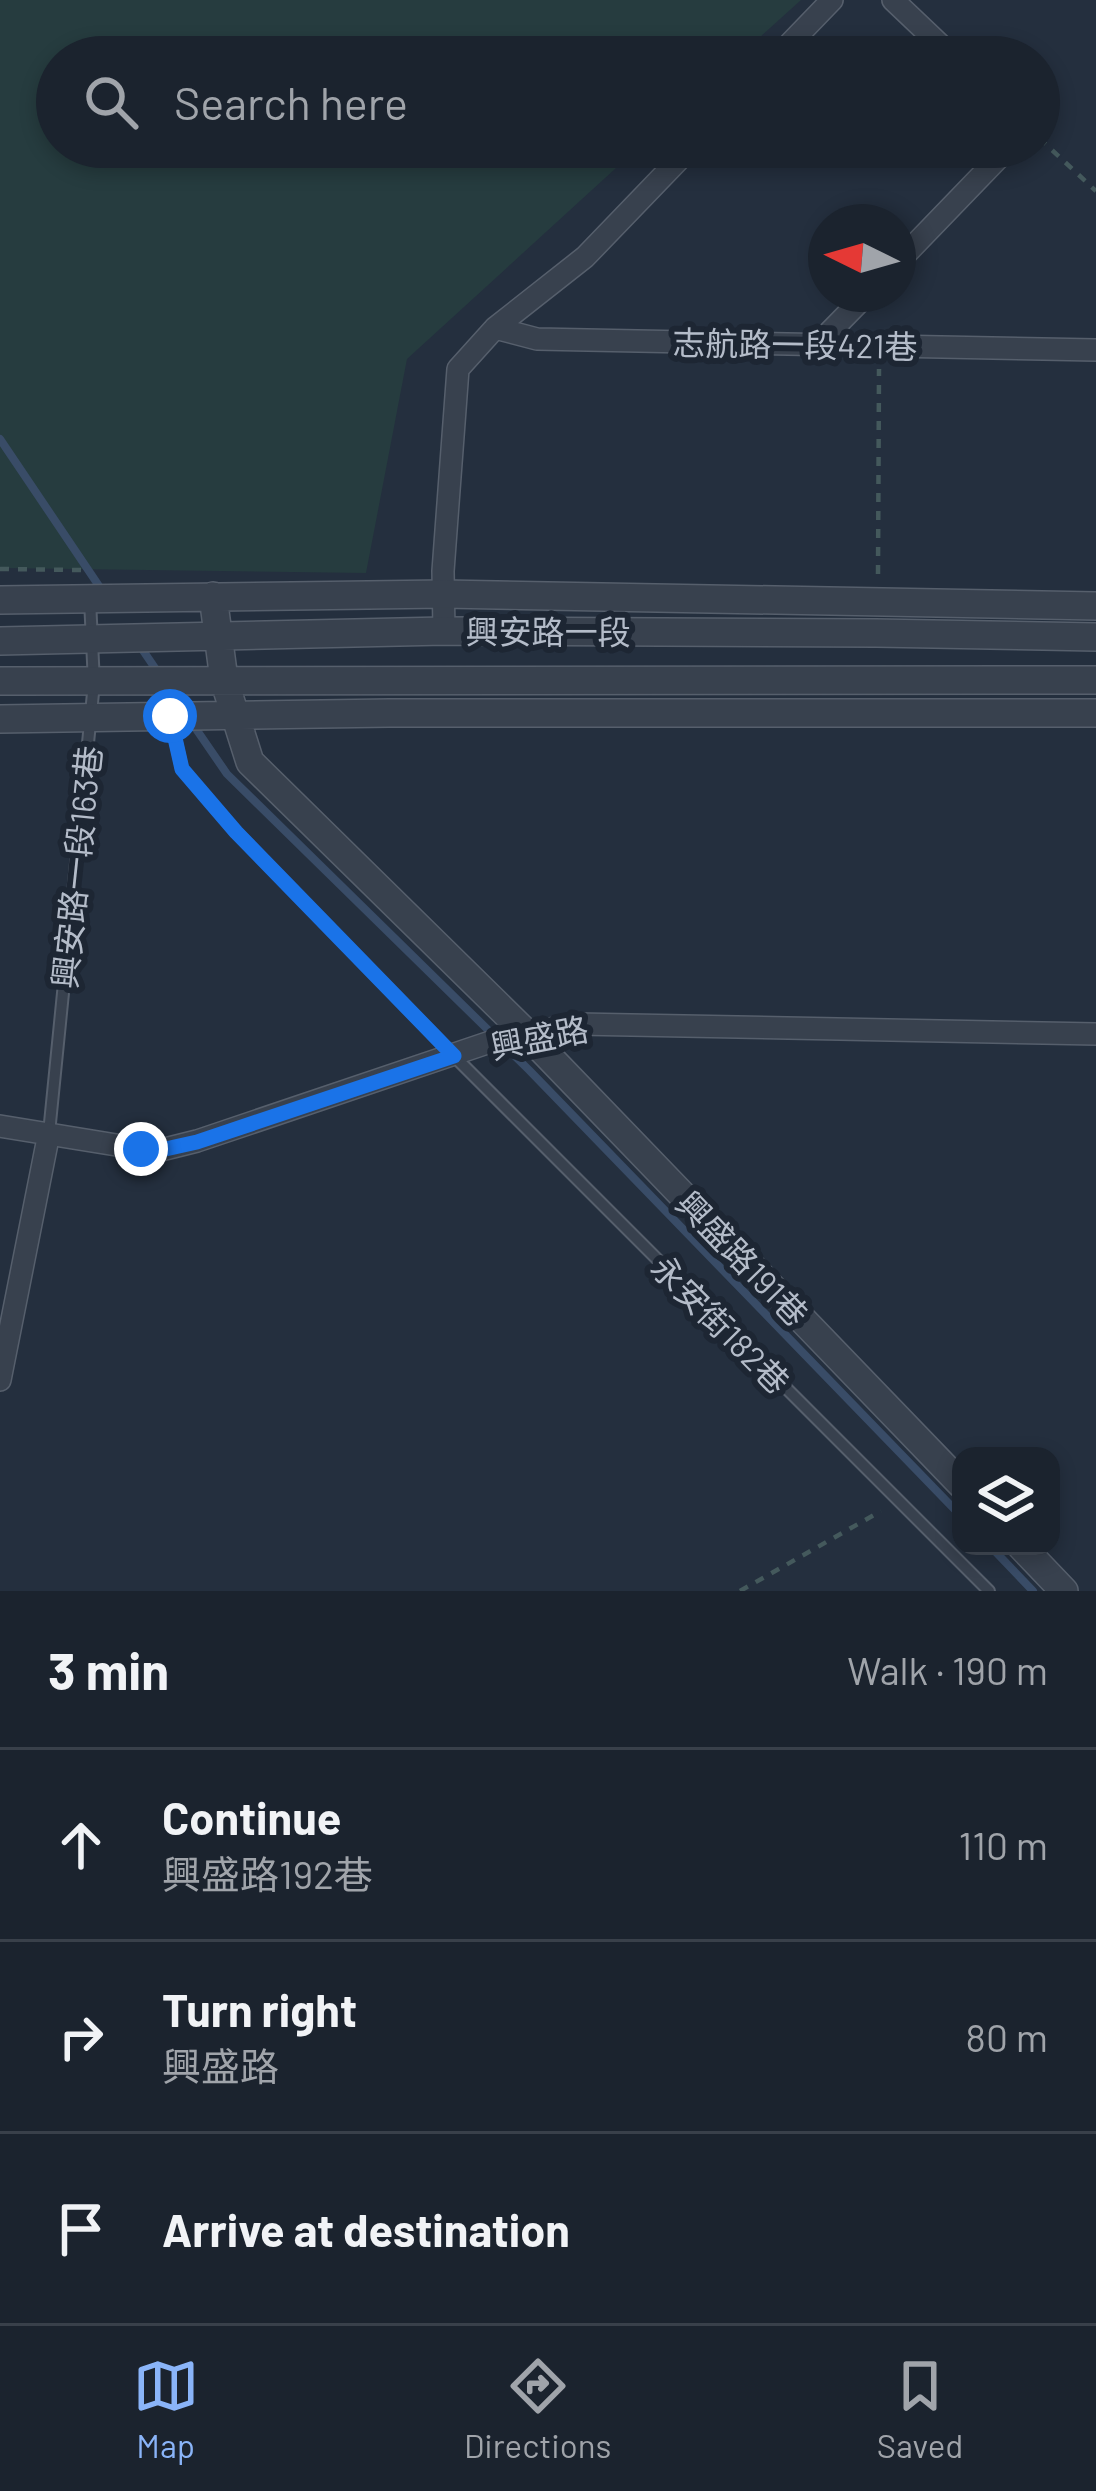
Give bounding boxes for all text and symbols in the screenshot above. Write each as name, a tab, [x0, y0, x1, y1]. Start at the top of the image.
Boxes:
search box	[36, 36, 1060, 168]
icon: search	[78, 69, 144, 135]
text: Search here	[174, 75, 408, 129]
north arrow	[808, 204, 916, 312]
street label: 志航路一段421巷	[672, 322, 918, 366]
street label: 興安路一段	[466, 611, 631, 651]
route start	[143, 689, 197, 743]
street label: 興安路一段163巷	[43, 744, 109, 990]
street label: 興盛路	[487, 1008, 591, 1066]
route end	[114, 1122, 168, 1176]
street label: 興盛路191巷	[669, 1182, 817, 1334]
street label: 永安街182巷	[644, 1247, 798, 1401]
map controls	[952, 1447, 1060, 1555]
button: layers	[952, 1447, 1060, 1555]
text: 3 min	[48, 1639, 169, 1700]
text: Walk · 190 m	[847, 1646, 1048, 1693]
text: Continue	[162, 1790, 341, 1844]
icon: ahead	[48, 1812, 114, 1878]
text: 110 m	[958, 1821, 1048, 1868]
text: 興盛路192巷	[162, 1850, 373, 1897]
text: Turn right	[162, 1982, 357, 2036]
icon: right	[48, 2004, 114, 2070]
text: 80 m	[966, 2013, 1048, 2060]
text: 興盛路	[162, 2042, 279, 2089]
icon: arrive	[48, 2196, 114, 2262]
text: Arrive at destination	[162, 2202, 570, 2256]
tab: Map	[133, 2353, 199, 2465]
tab: Directions	[464, 2353, 611, 2465]
tab: Saved	[877, 2353, 963, 2465]

